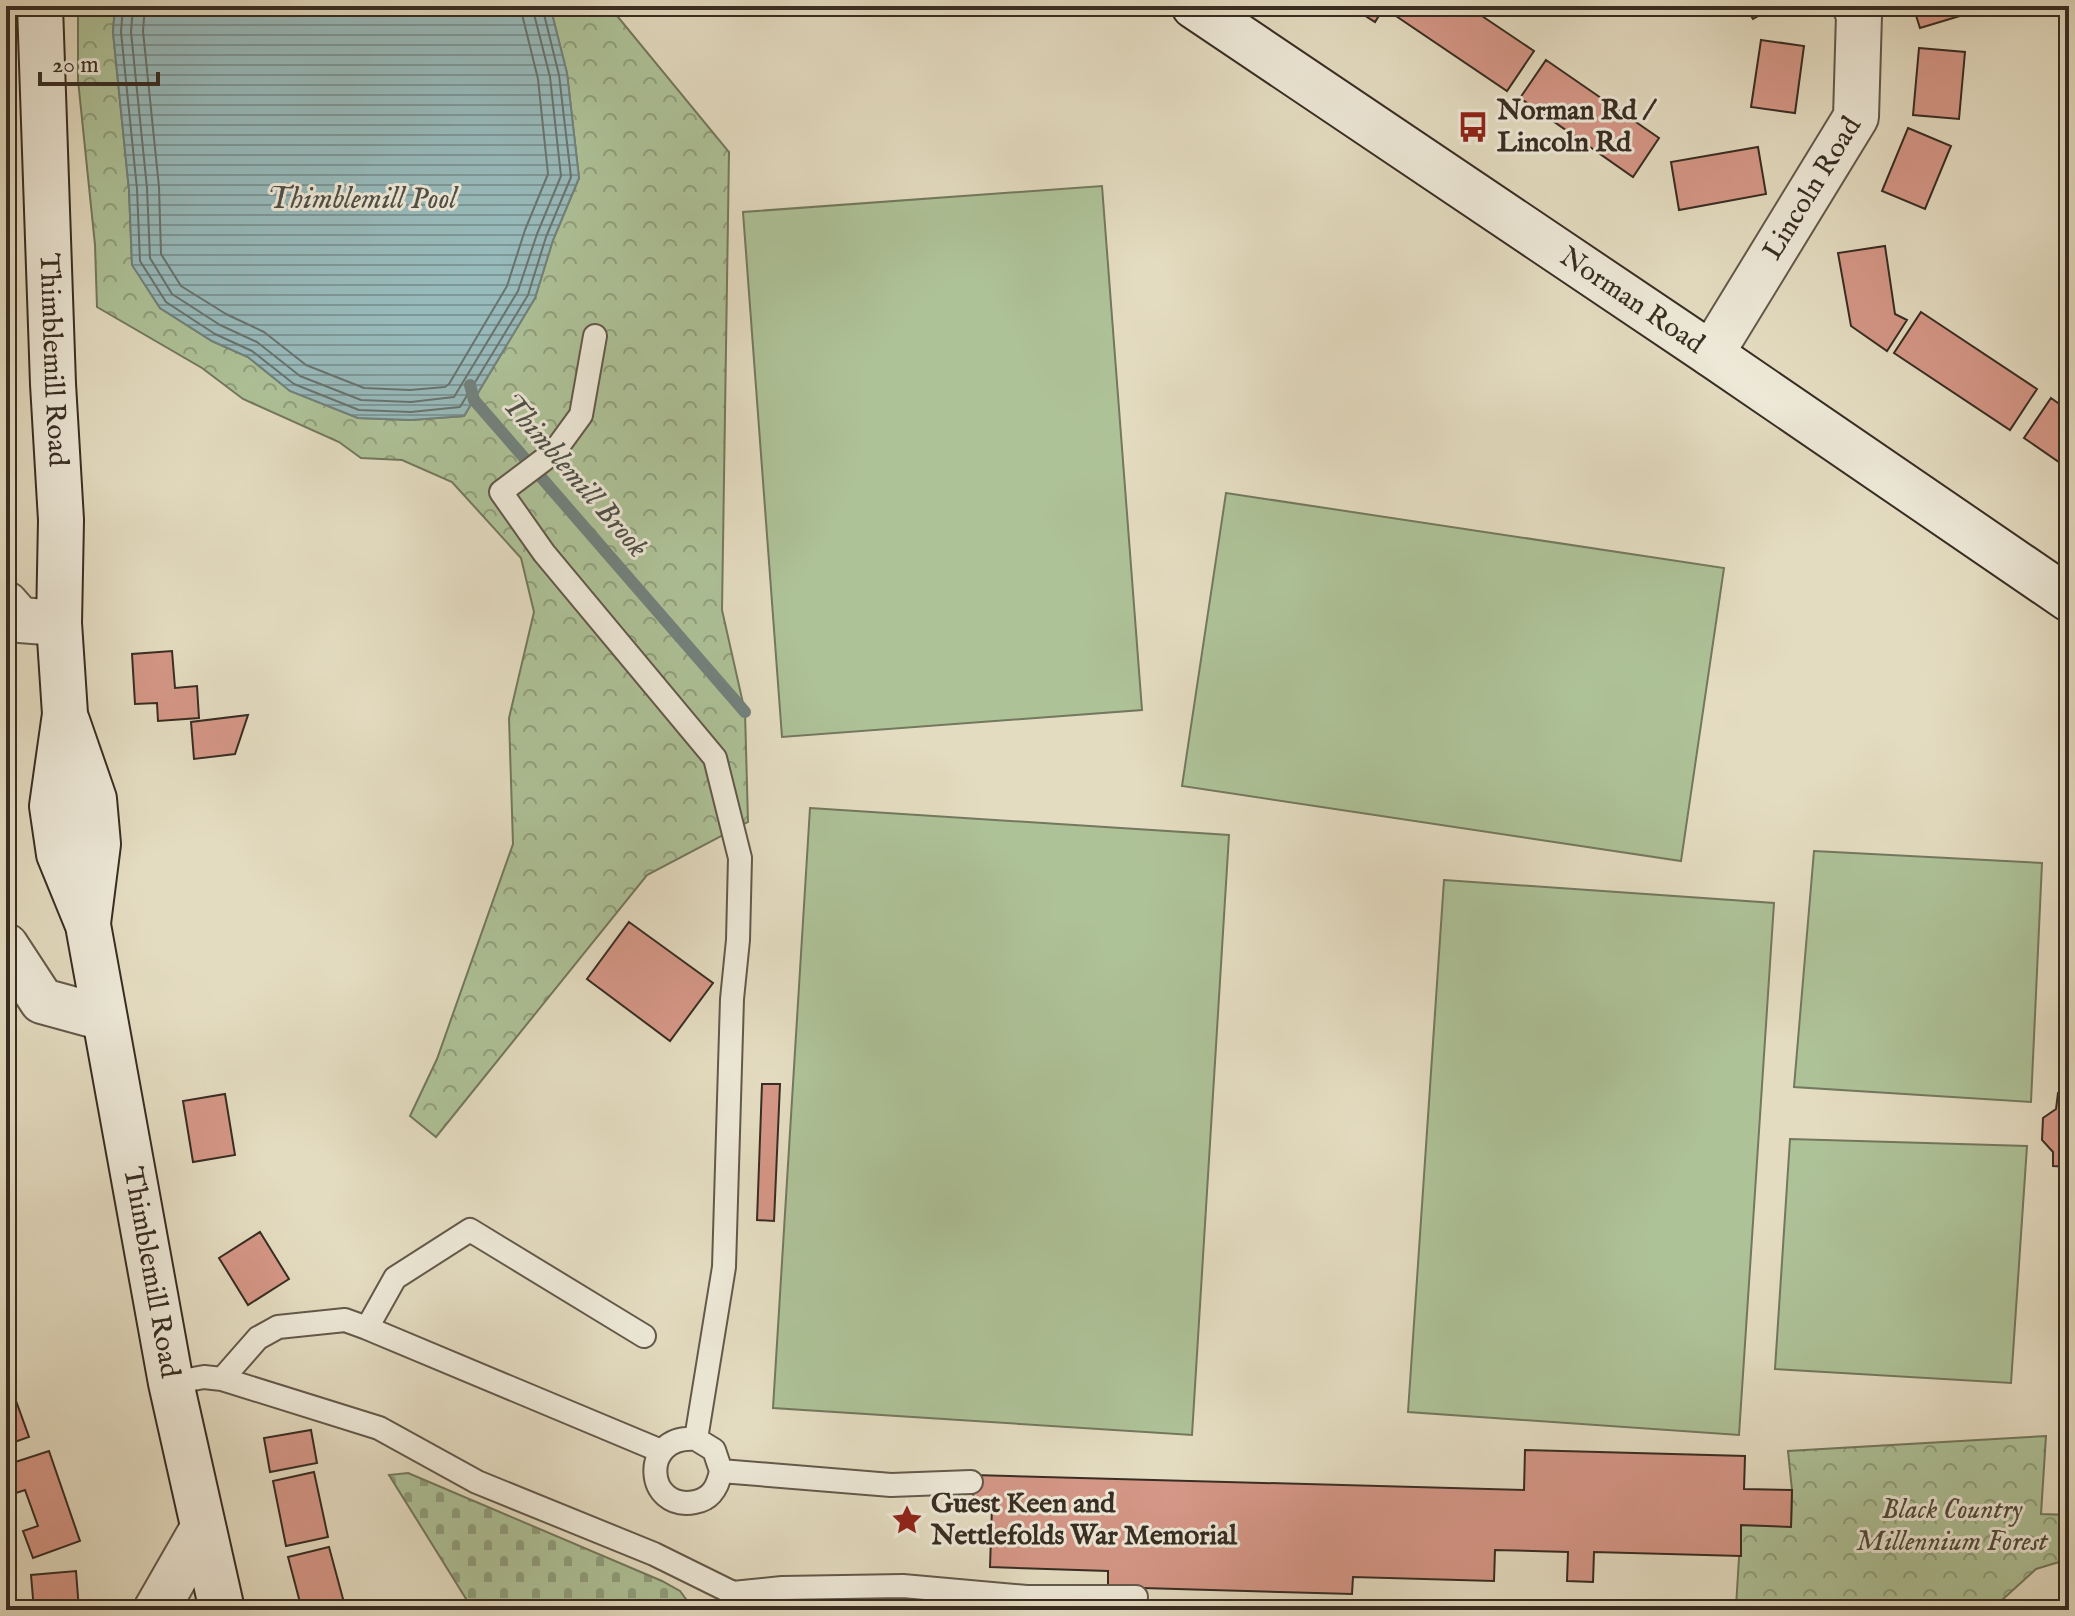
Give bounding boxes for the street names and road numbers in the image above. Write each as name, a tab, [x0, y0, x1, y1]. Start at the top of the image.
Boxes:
street label: Lincoln Road	[1755, 110, 1869, 266]
street label: Norman Road	[1553, 240, 1711, 362]
street label: Thimblemill Road	[31, 252, 75, 468]
street label: Thimblemill Road	[115, 1164, 187, 1381]

